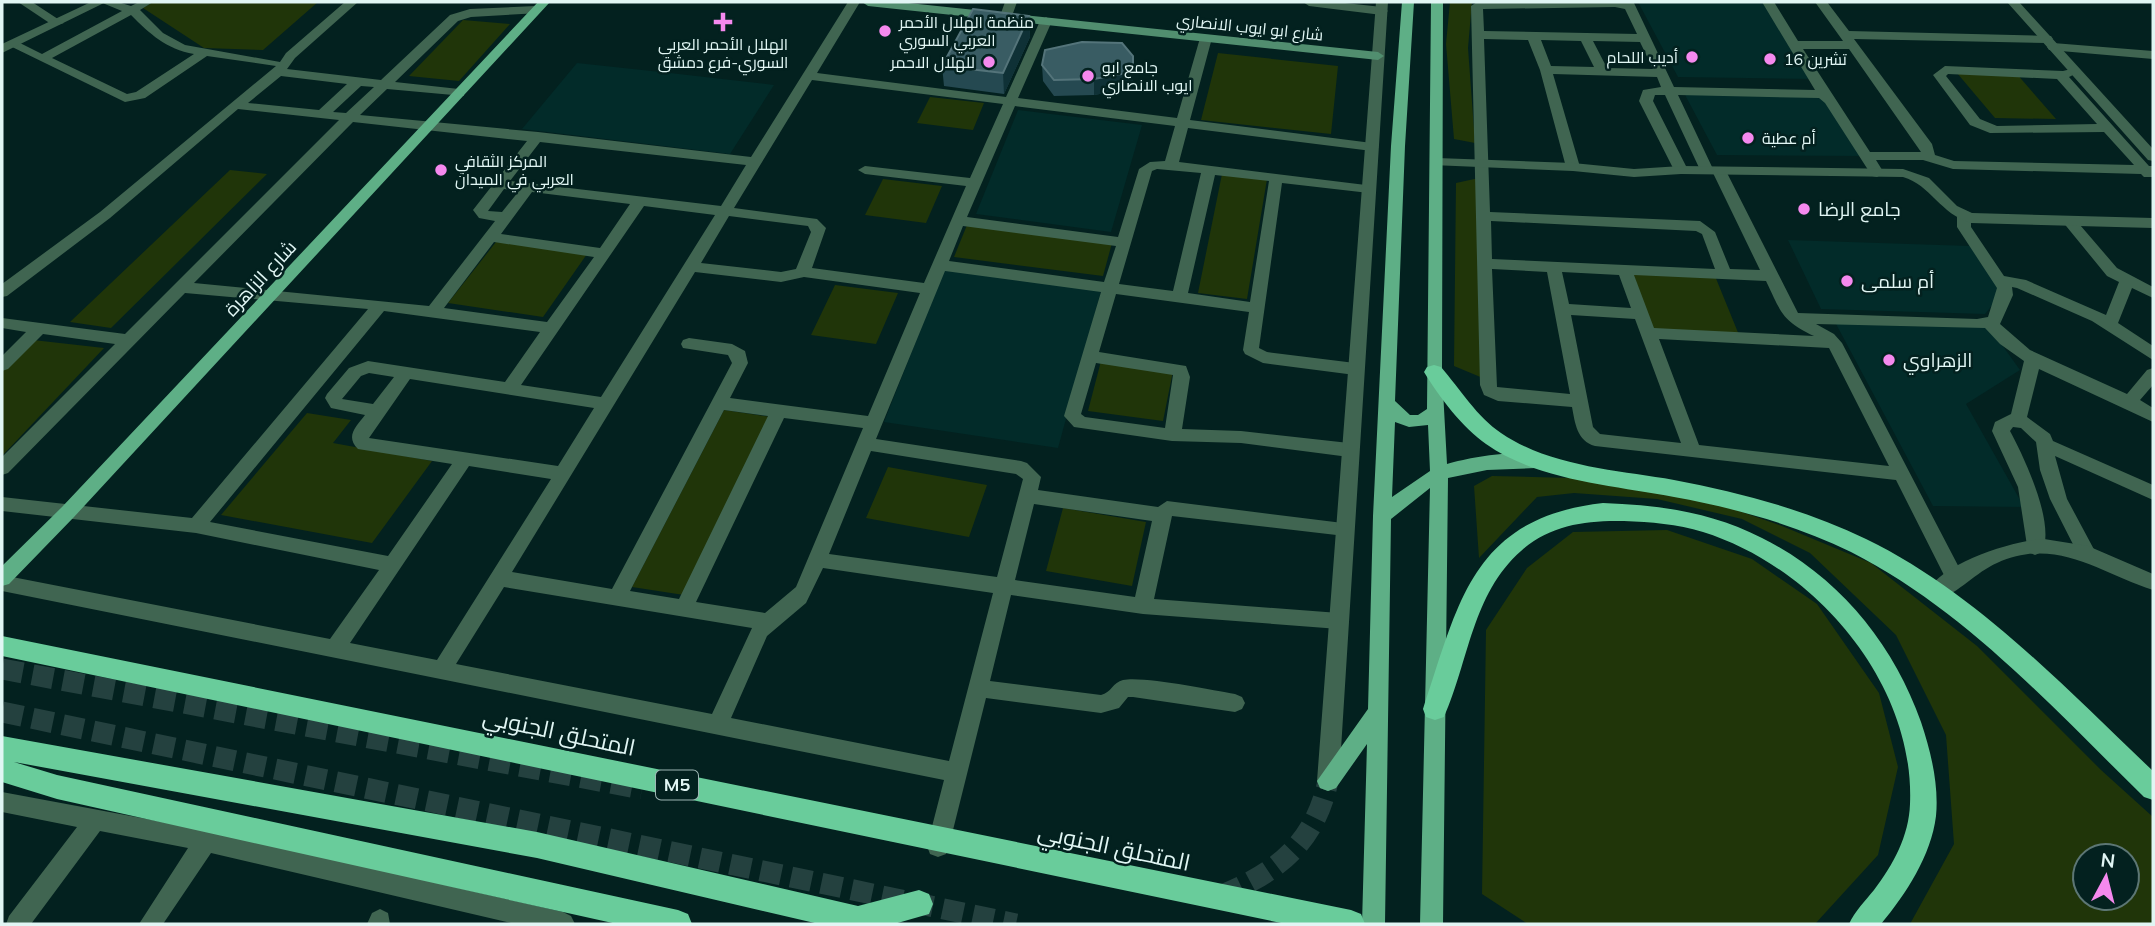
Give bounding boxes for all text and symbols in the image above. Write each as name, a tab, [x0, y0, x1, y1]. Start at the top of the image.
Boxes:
street label: شارع ابو ايوب الانصاري	[1175, 9, 1324, 49]
marker: الهلال الأحمر العربي السوري-فرع دمشق	[713, 12, 733, 32]
place label: منظمة الهلال الأحمر العربي السوري	[898, 12, 1034, 54]
marker: منظمة الهلال الأحمر العربي السوري	[877, 23, 893, 39]
place label: الهلال الأحمر العربي السوري-فرع دمشق	[658, 34, 788, 76]
place label: أديب اللحام	[1606, 47, 1678, 69]
marker: أديب اللحام	[1684, 49, 1700, 65]
place label: 16 تشرين	[1784, 49, 1847, 70]
marker: 16 تشرين	[1762, 51, 1778, 67]
place label: للهلال الاحمر	[889, 52, 975, 73]
marker: للهلال الاحمر	[981, 54, 997, 70]
place label: جامع ابو ايوب الانصاري	[1102, 57, 1192, 99]
marker: جامع ابو ايوب الانصاري	[1080, 68, 1096, 84]
place label: أم عطية	[1762, 128, 1816, 150]
marker: أم عطية	[1740, 130, 1756, 146]
place label: المركز الثقافي العربي في الميدان	[455, 151, 574, 193]
marker: المركز الثقافي العربي في الميدان	[433, 162, 449, 178]
place label: جامع الرضا	[1818, 197, 1901, 223]
marker: جامع الرضا	[1796, 201, 1812, 217]
street label: شارع الزاهرة	[219, 235, 303, 322]
place label: أم سلمى	[1861, 269, 1934, 295]
marker: أم سلمى	[1839, 273, 1855, 289]
place label: الزهراوي	[1903, 348, 1972, 375]
marker: الزهراوي	[1881, 352, 1897, 368]
street label: المتحلق الجنوبي	[479, 701, 638, 766]
road number: M5	[656, 770, 698, 800]
street label: المتحلق الجنوبي	[1034, 816, 1193, 881]
north arrow	[2071, 842, 2141, 912]
text: N	[2099, 847, 2117, 873]

